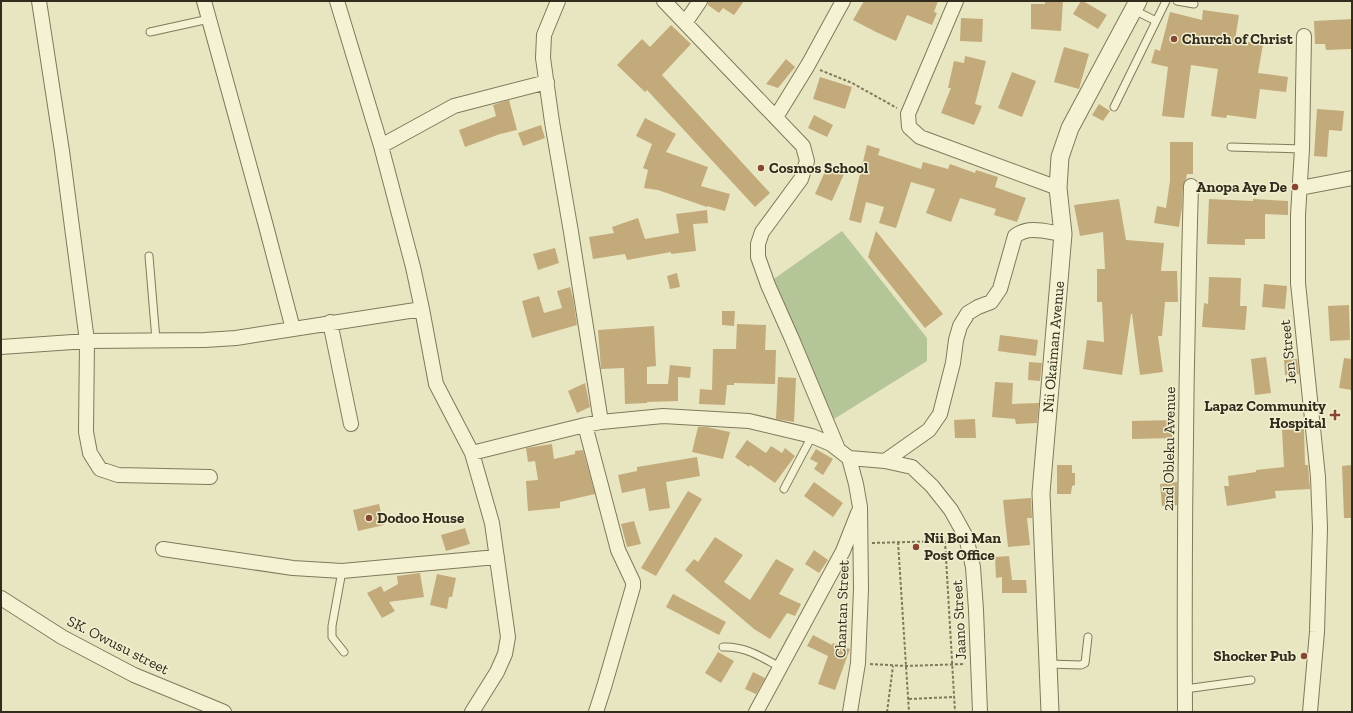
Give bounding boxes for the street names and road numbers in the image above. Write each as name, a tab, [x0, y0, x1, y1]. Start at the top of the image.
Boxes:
street label: Nii Okaiman Avenue	[1039, 280, 1068, 413]
street label: Jen Street	[1276, 318, 1300, 385]
street label: 2nd Obleku Avenue	[1159, 387, 1179, 511]
street label: Chantan Street	[831, 559, 853, 658]
street label: Jaano Street	[948, 579, 970, 660]
street label: SK. Owusu street	[64, 612, 172, 679]

